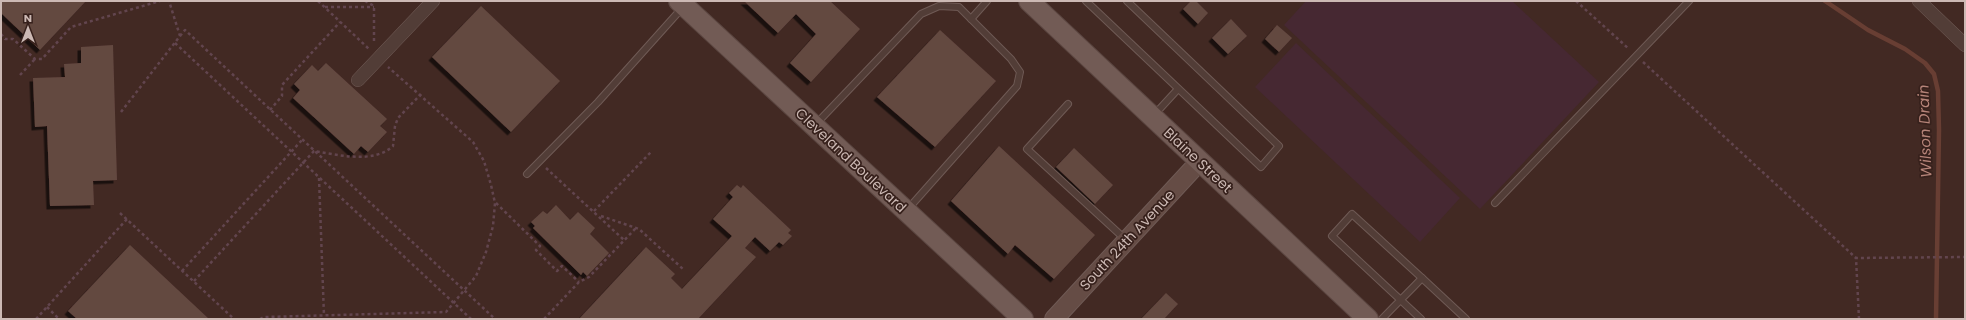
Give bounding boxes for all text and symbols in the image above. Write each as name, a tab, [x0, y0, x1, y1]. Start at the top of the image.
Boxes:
north arrow	[8, 8, 48, 48]
text: N	[24, 10, 32, 26]
water label: Wilson Drain	[1912, 84, 1937, 178]
street label: Cleveland Boulevard	[791, 103, 911, 217]
street label: Blaine Street	[1159, 123, 1237, 197]
street label: South 24th Avenue	[1075, 185, 1179, 295]

